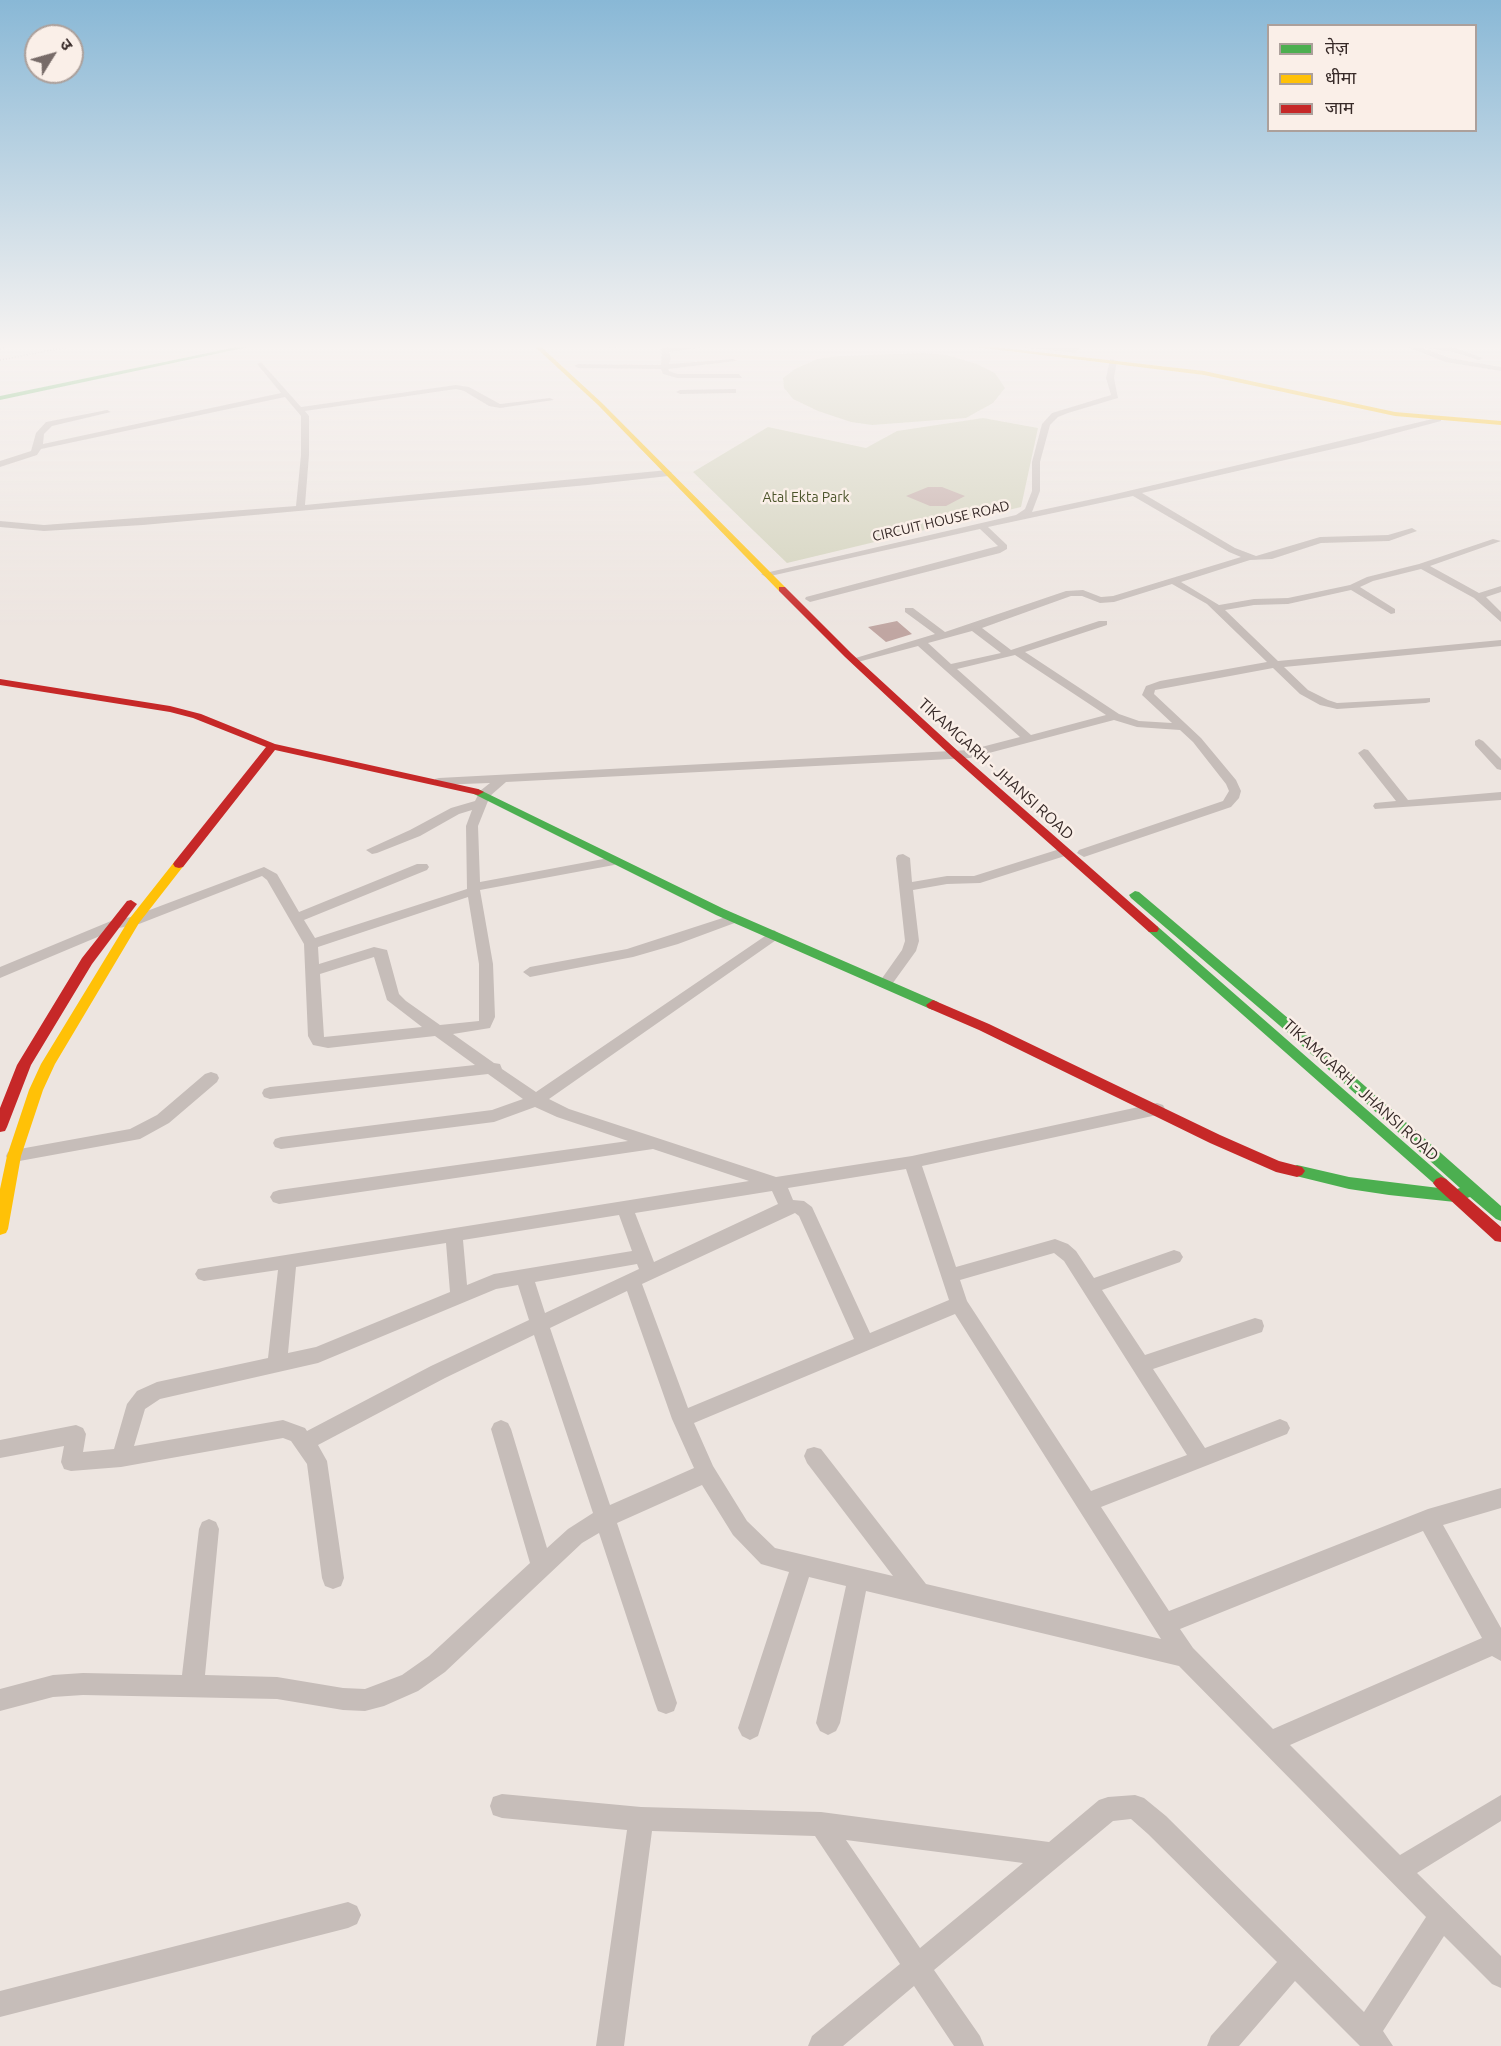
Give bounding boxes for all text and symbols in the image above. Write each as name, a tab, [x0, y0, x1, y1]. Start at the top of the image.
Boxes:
north arrow	[24, 24, 84, 84]
legend	[1267, 24, 1477, 132]
text: उ	[57, 35, 77, 54]
text: तेज़	[1325, 37, 1349, 57]
text: धीमा	[1325, 67, 1356, 87]
text: जाम	[1325, 97, 1354, 117]
park label: Atal Ekta Park	[762, 489, 850, 505]
street label: CIRCUIT HOUSE ROAD	[871, 497, 1011, 545]
street label: TIKAMGARH - JHANSI ROAD	[914, 694, 1078, 844]
street label: TIKAMGARH - JHANSI ROAD	[1279, 1015, 1443, 1165]

